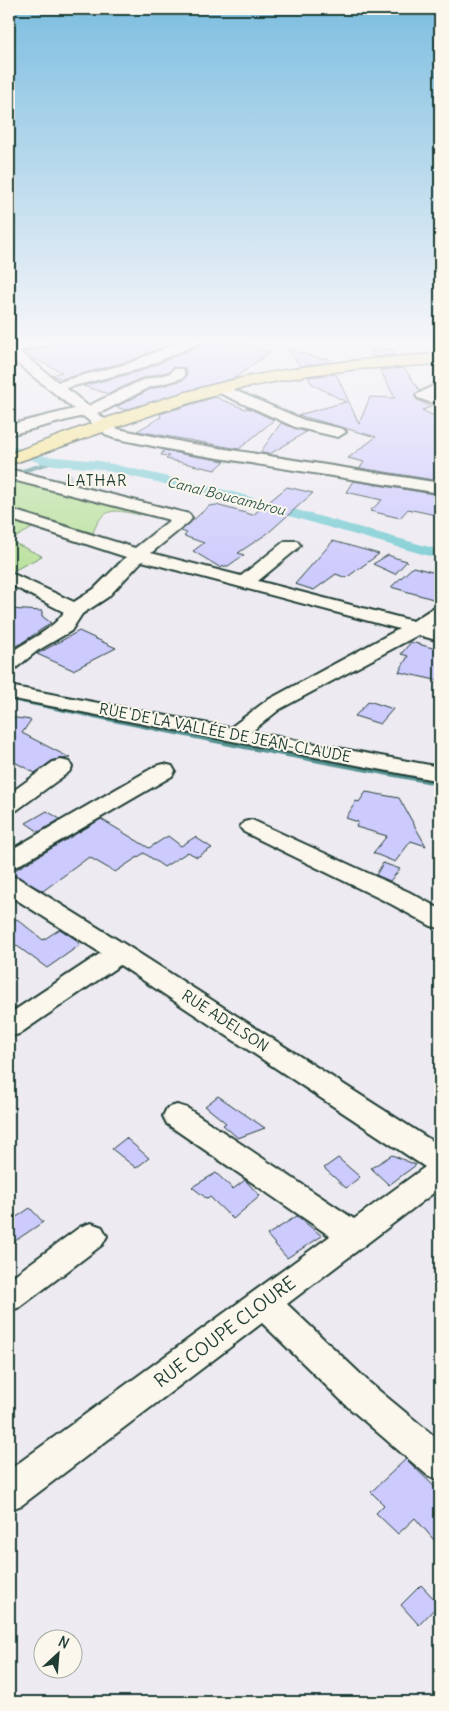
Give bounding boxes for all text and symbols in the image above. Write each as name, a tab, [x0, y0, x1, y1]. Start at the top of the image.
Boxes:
district label: LATHAR	[67, 471, 127, 490]
water label: Canal Boucambrou	[165, 473, 288, 520]
street label: RUE DE LA VALLÉE DE JEAN-CLAUDE	[98, 699, 353, 766]
street label: RUE ADELSON	[178, 985, 272, 1056]
street label: RUE COUPE CLOURE	[149, 1271, 300, 1392]
north arrow	[32, 1628, 82, 1678]
text: N	[55, 1632, 72, 1653]

